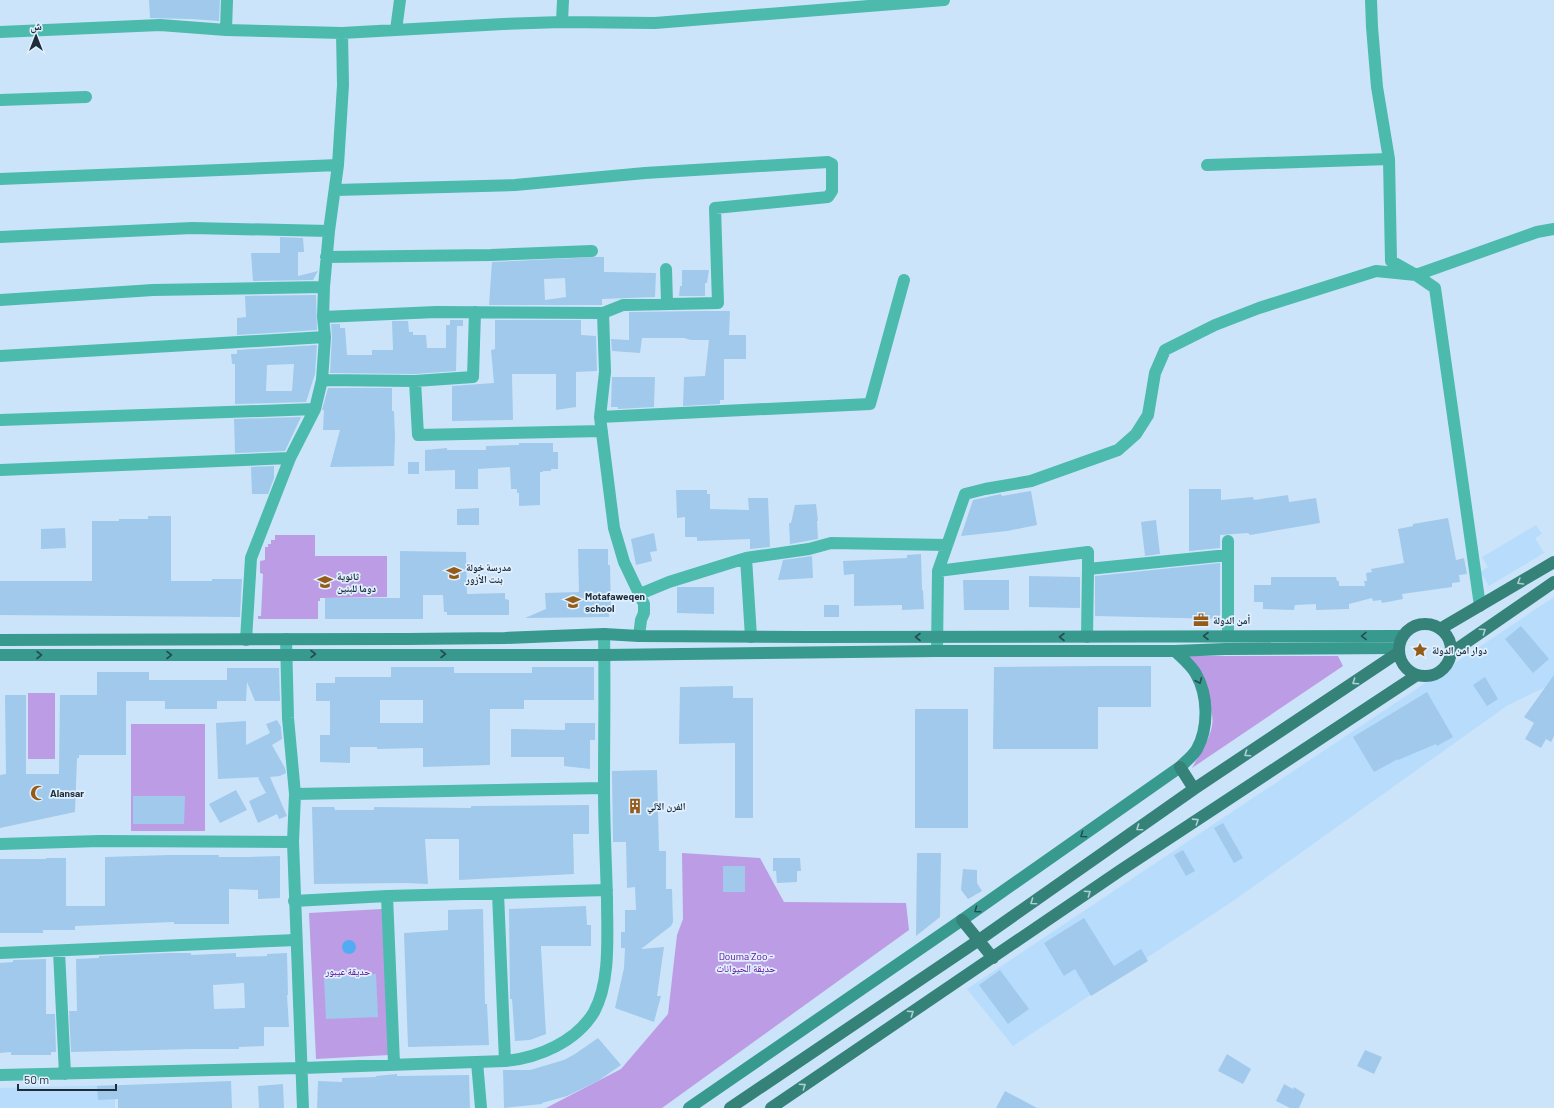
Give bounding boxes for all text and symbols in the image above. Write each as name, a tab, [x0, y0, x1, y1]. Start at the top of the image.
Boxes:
north arrow	[16, 16, 56, 56]
text: ش	[30, 19, 42, 34]
place label: مدرسة خولة بنت الأزور	[465, 561, 511, 586]
school or university icon: مدرسة خولة بنت الأزور	[445, 564, 463, 582]
place label: ثانوية دوما للبنين	[337, 570, 376, 595]
school or university icon: ثانوية دوما للبنين	[316, 573, 334, 591]
one-way arrow	[1517, 577, 1524, 584]
place label: Motafaweqen school	[585, 590, 645, 614]
school or university icon: Motafaweqen school	[564, 593, 582, 611]
office icon: أمن الدولة	[1192, 611, 1210, 629]
place label: أمن الدولة	[1213, 614, 1250, 627]
one-way arrow	[1479, 629, 1486, 636]
one-way arrow	[1203, 632, 1209, 640]
one-way arrow	[1361, 632, 1367, 640]
one-way arrow	[915, 633, 921, 641]
one-way arrow	[1059, 633, 1065, 641]
place icon: دوار امن الدولة	[1411, 641, 1429, 659]
place label: دوار امن الدولة	[1432, 644, 1487, 657]
one-way arrow	[310, 650, 316, 658]
one-way arrow	[440, 650, 446, 658]
one-way arrow	[36, 651, 42, 659]
one-way arrow	[166, 651, 172, 659]
one-way arrow	[1194, 676, 1202, 684]
one-way arrow	[1352, 677, 1359, 684]
one-way arrow	[1244, 749, 1251, 756]
mosque icon: Alansar	[29, 784, 47, 802]
place label: Alansar	[50, 787, 84, 799]
building icon: الفرن الآلي	[626, 797, 644, 815]
place label: الفرن الآلي	[647, 800, 686, 814]
one-way arrow	[1192, 818, 1199, 825]
one-way arrow	[1137, 823, 1144, 830]
one-way arrow	[1080, 830, 1087, 838]
one-way arrow	[1083, 891, 1090, 898]
one-way arrow	[1030, 897, 1037, 905]
one-way arrow	[974, 905, 981, 912]
park label: Douma Zoo - حديقة الحيوانات	[716, 950, 777, 974]
park label: حديقة عيبور	[324, 965, 371, 977]
one-way arrow	[906, 1011, 913, 1018]
scale bar	[18, 1066, 116, 1092]
text: 50 m	[24, 1072, 49, 1086]
one-way arrow	[799, 1083, 806, 1091]

